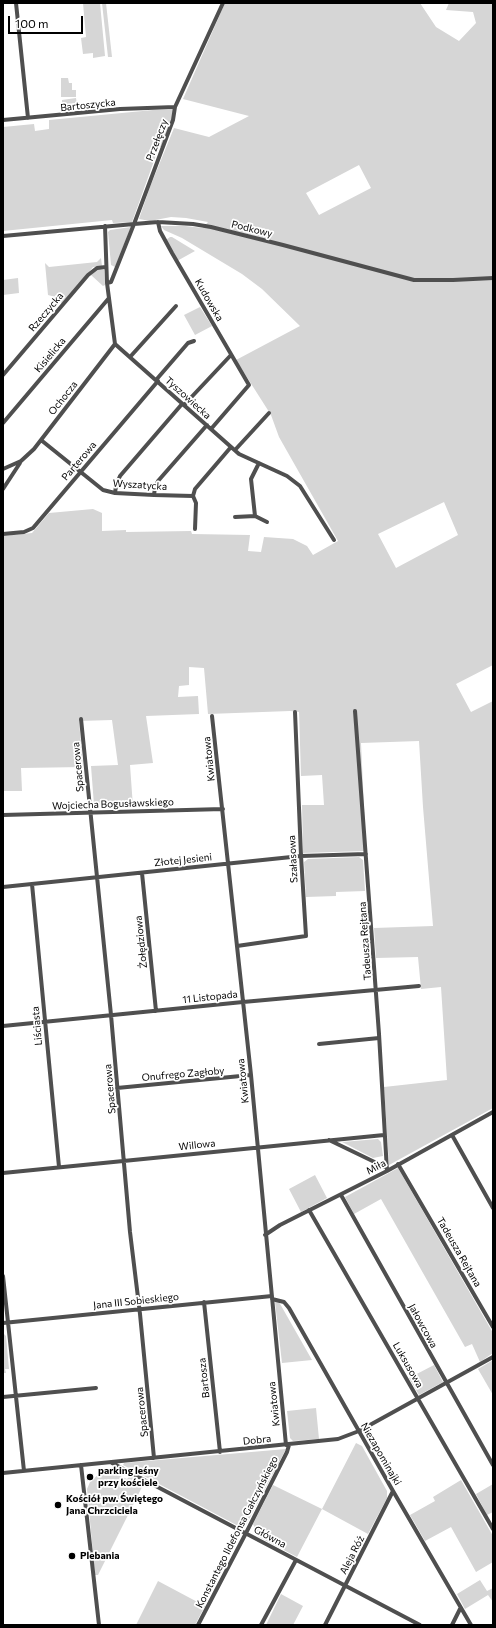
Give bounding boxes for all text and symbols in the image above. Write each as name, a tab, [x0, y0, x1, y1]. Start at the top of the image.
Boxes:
scale bar	[10, 8, 85, 34]
text: 100 m	[15, 16, 49, 30]
street label: Bartoszycka	[60, 96, 116, 114]
street label: Przełęczy	[144, 117, 170, 163]
street label: Podkowy	[230, 218, 274, 240]
street label: Kudowska	[192, 277, 226, 323]
street label: Rzeczycka	[26, 290, 66, 334]
street label: Kisielicka	[32, 335, 68, 375]
street label: Tyszowiecka	[163, 374, 213, 422]
street label: Ochocza	[46, 379, 80, 417]
street label: Parterowa	[59, 439, 99, 483]
street label: Wyszatycka	[112, 477, 168, 493]
street label: Kwiatowa	[201, 736, 217, 782]
street label: Spacerowa	[70, 742, 86, 792]
street label: Wojciecha Bogusławskiego	[52, 796, 174, 812]
street label: Szałasowa	[286, 835, 300, 883]
street label: Złotej Jesieni	[153, 851, 213, 869]
street label: Tadeusza Rejtana	[356, 901, 374, 981]
street label: Żołędziowa	[132, 915, 150, 969]
street label: 11 Listopada	[182, 988, 238, 1006]
street label: Liściasta	[29, 1006, 45, 1046]
street label: Kwiatowa	[235, 1058, 251, 1104]
street label: Spacerowa	[102, 1064, 118, 1114]
street label: Onufrego Zagłoby	[141, 1064, 225, 1084]
street label: Willowa	[178, 1137, 216, 1153]
street label: Miła	[364, 1157, 388, 1177]
street label: Tadeusza Rejtana	[434, 1215, 484, 1289]
street label: Jana III Sobieskiego	[93, 1291, 179, 1311]
street label: Jałowcowa	[406, 1302, 440, 1350]
street label: Luksusowa	[390, 1340, 426, 1390]
street label: Bartosza	[196, 1357, 212, 1399]
street label: Kwiatowa	[266, 1381, 282, 1427]
street label: Spacerowa	[133, 1387, 151, 1437]
street label: Niezapominajki	[358, 1421, 404, 1487]
street label: Dobra	[242, 1433, 272, 1447]
street label: Konstantego Ildefonsa Gałczyńskiego	[193, 1454, 281, 1610]
place label: parking leśny przy kościele	[98, 1465, 159, 1488]
marker: parking leśny przy kościele	[85, 1472, 95, 1482]
place label: Kościół pw. Świętego Jana Chrzciciela	[66, 1493, 163, 1516]
marker: Kościół pw. Świętego Jana Chrzciciela	[53, 1500, 63, 1510]
street label: Główna	[252, 1523, 288, 1551]
street label: Aleja Róż	[337, 1534, 367, 1576]
place label: Plebania	[80, 1550, 120, 1562]
marker: Plebania	[67, 1551, 77, 1561]

